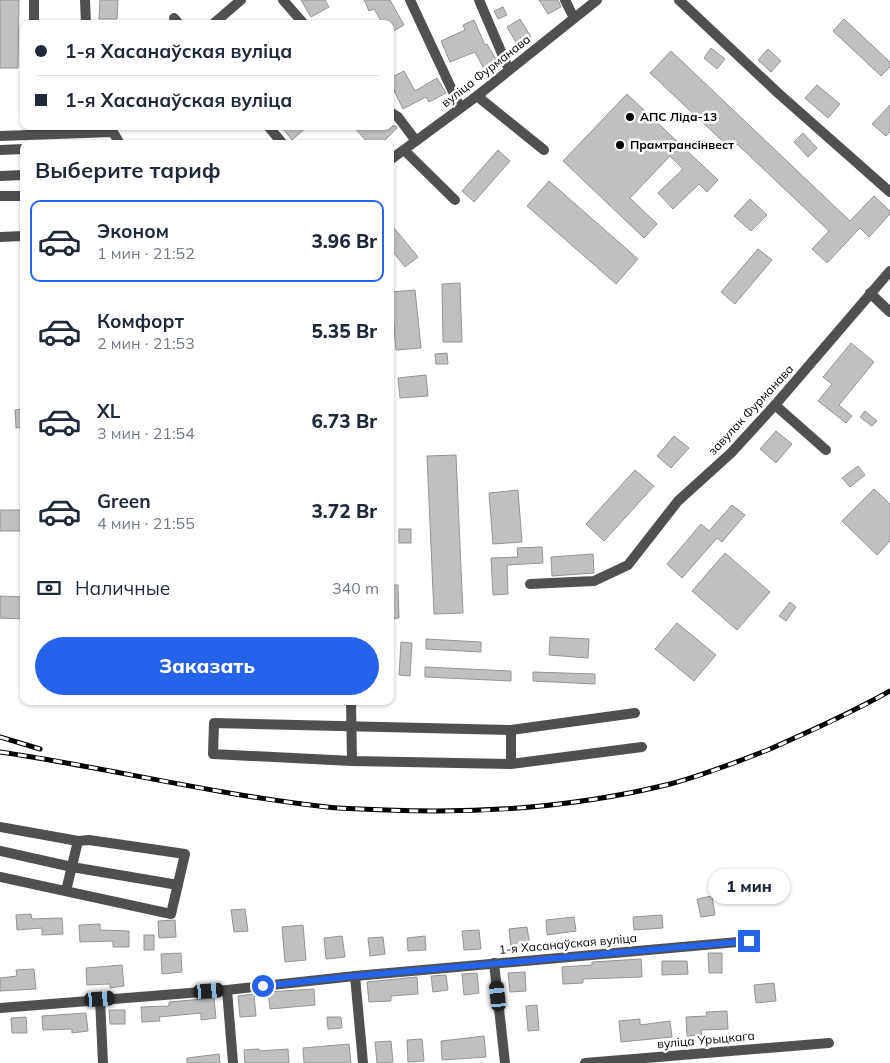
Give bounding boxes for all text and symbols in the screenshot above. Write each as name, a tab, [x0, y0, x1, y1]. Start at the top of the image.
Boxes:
street label: вуліца Фурманава	[438, 31, 533, 110]
text: 1-я Хасанаўская вуліца	[65, 39, 292, 63]
text: 1-я Хасанаўская вуліца	[65, 88, 292, 112]
place label: АПС Ліда-13	[640, 109, 717, 124]
marker: АПС Ліда-13	[624, 111, 636, 123]
place label: Прамтрансінвест	[630, 137, 734, 152]
marker: Прамтрансінвест	[614, 139, 626, 151]
text: Выберите тариф	[35, 156, 221, 184]
icon: car	[37, 219, 82, 264]
text: Эконом	[97, 219, 169, 243]
text: 3.96 Br	[311, 229, 377, 253]
text: 1 мин · 21:52	[97, 243, 195, 263]
icon: car	[37, 309, 82, 354]
text: Комфорт	[97, 309, 184, 333]
text: 5.35 Br	[311, 319, 377, 343]
text: 2 мин · 21:53	[97, 333, 195, 353]
street label: завулак Фурманава	[705, 361, 796, 458]
icon: car	[37, 399, 82, 444]
text: XL	[97, 399, 120, 423]
text: 6.73 Br	[311, 409, 377, 433]
text: 3 мин · 21:54	[97, 423, 195, 443]
icon: car	[37, 489, 82, 534]
text: Green	[97, 489, 151, 513]
text: 3.72 Br	[311, 499, 377, 523]
text: 4 мин · 21:55	[97, 513, 195, 533]
icon: cash	[35, 574, 63, 602]
text: Наличные	[75, 576, 170, 600]
text: 340 m	[332, 578, 379, 598]
button: Заказать	[35, 637, 379, 695]
callout: 1 мин	[708, 868, 790, 904]
text: 1 мин	[726, 876, 772, 896]
street label: 1-я Хасанаўская вуліца	[498, 930, 638, 957]
route end	[738, 930, 760, 952]
route start	[252, 975, 274, 997]
car	[488, 980, 507, 1012]
car	[193, 982, 224, 1000]
car	[84, 990, 115, 1008]
street label: вуліца Урыцкага	[656, 1028, 755, 1051]

